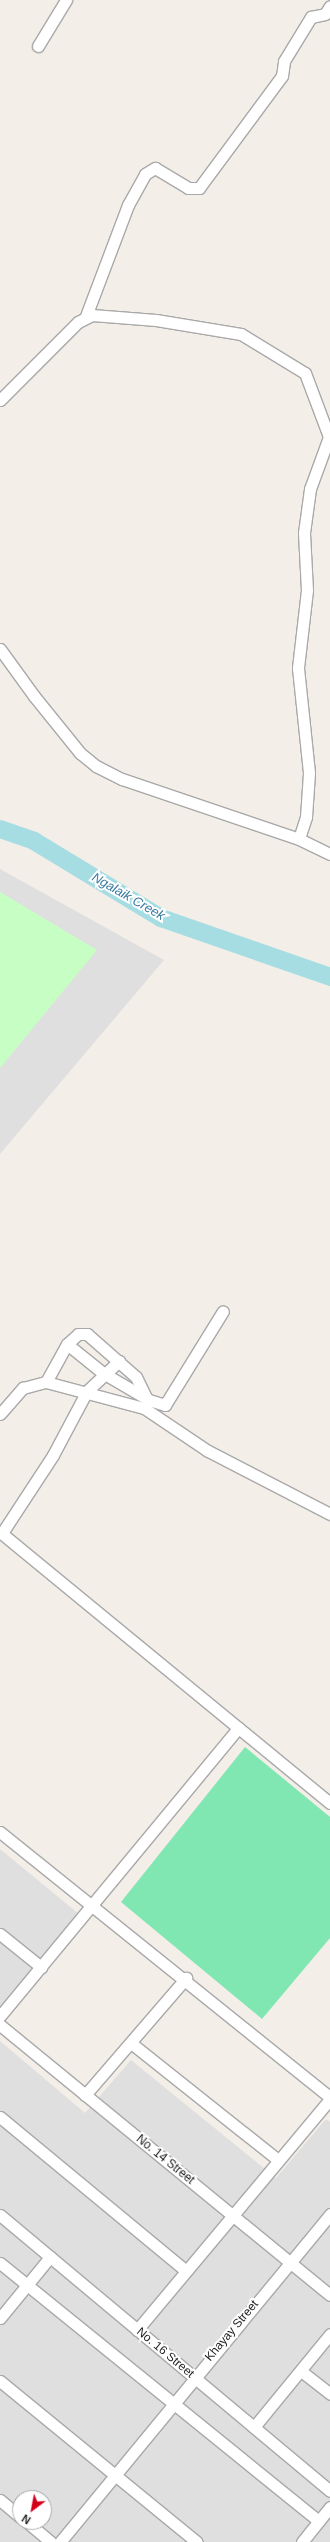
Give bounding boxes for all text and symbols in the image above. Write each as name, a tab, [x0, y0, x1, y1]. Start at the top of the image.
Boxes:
water label: Ngalaik Creek	[89, 870, 167, 924]
street label: No. 14 Street	[133, 2132, 197, 2188]
street label: Khayay Street	[202, 2298, 262, 2364]
street label: No. 16 Street	[133, 2325, 197, 2381]
north arrow	[12, 2490, 52, 2530]
text: N	[20, 2512, 33, 2527]

